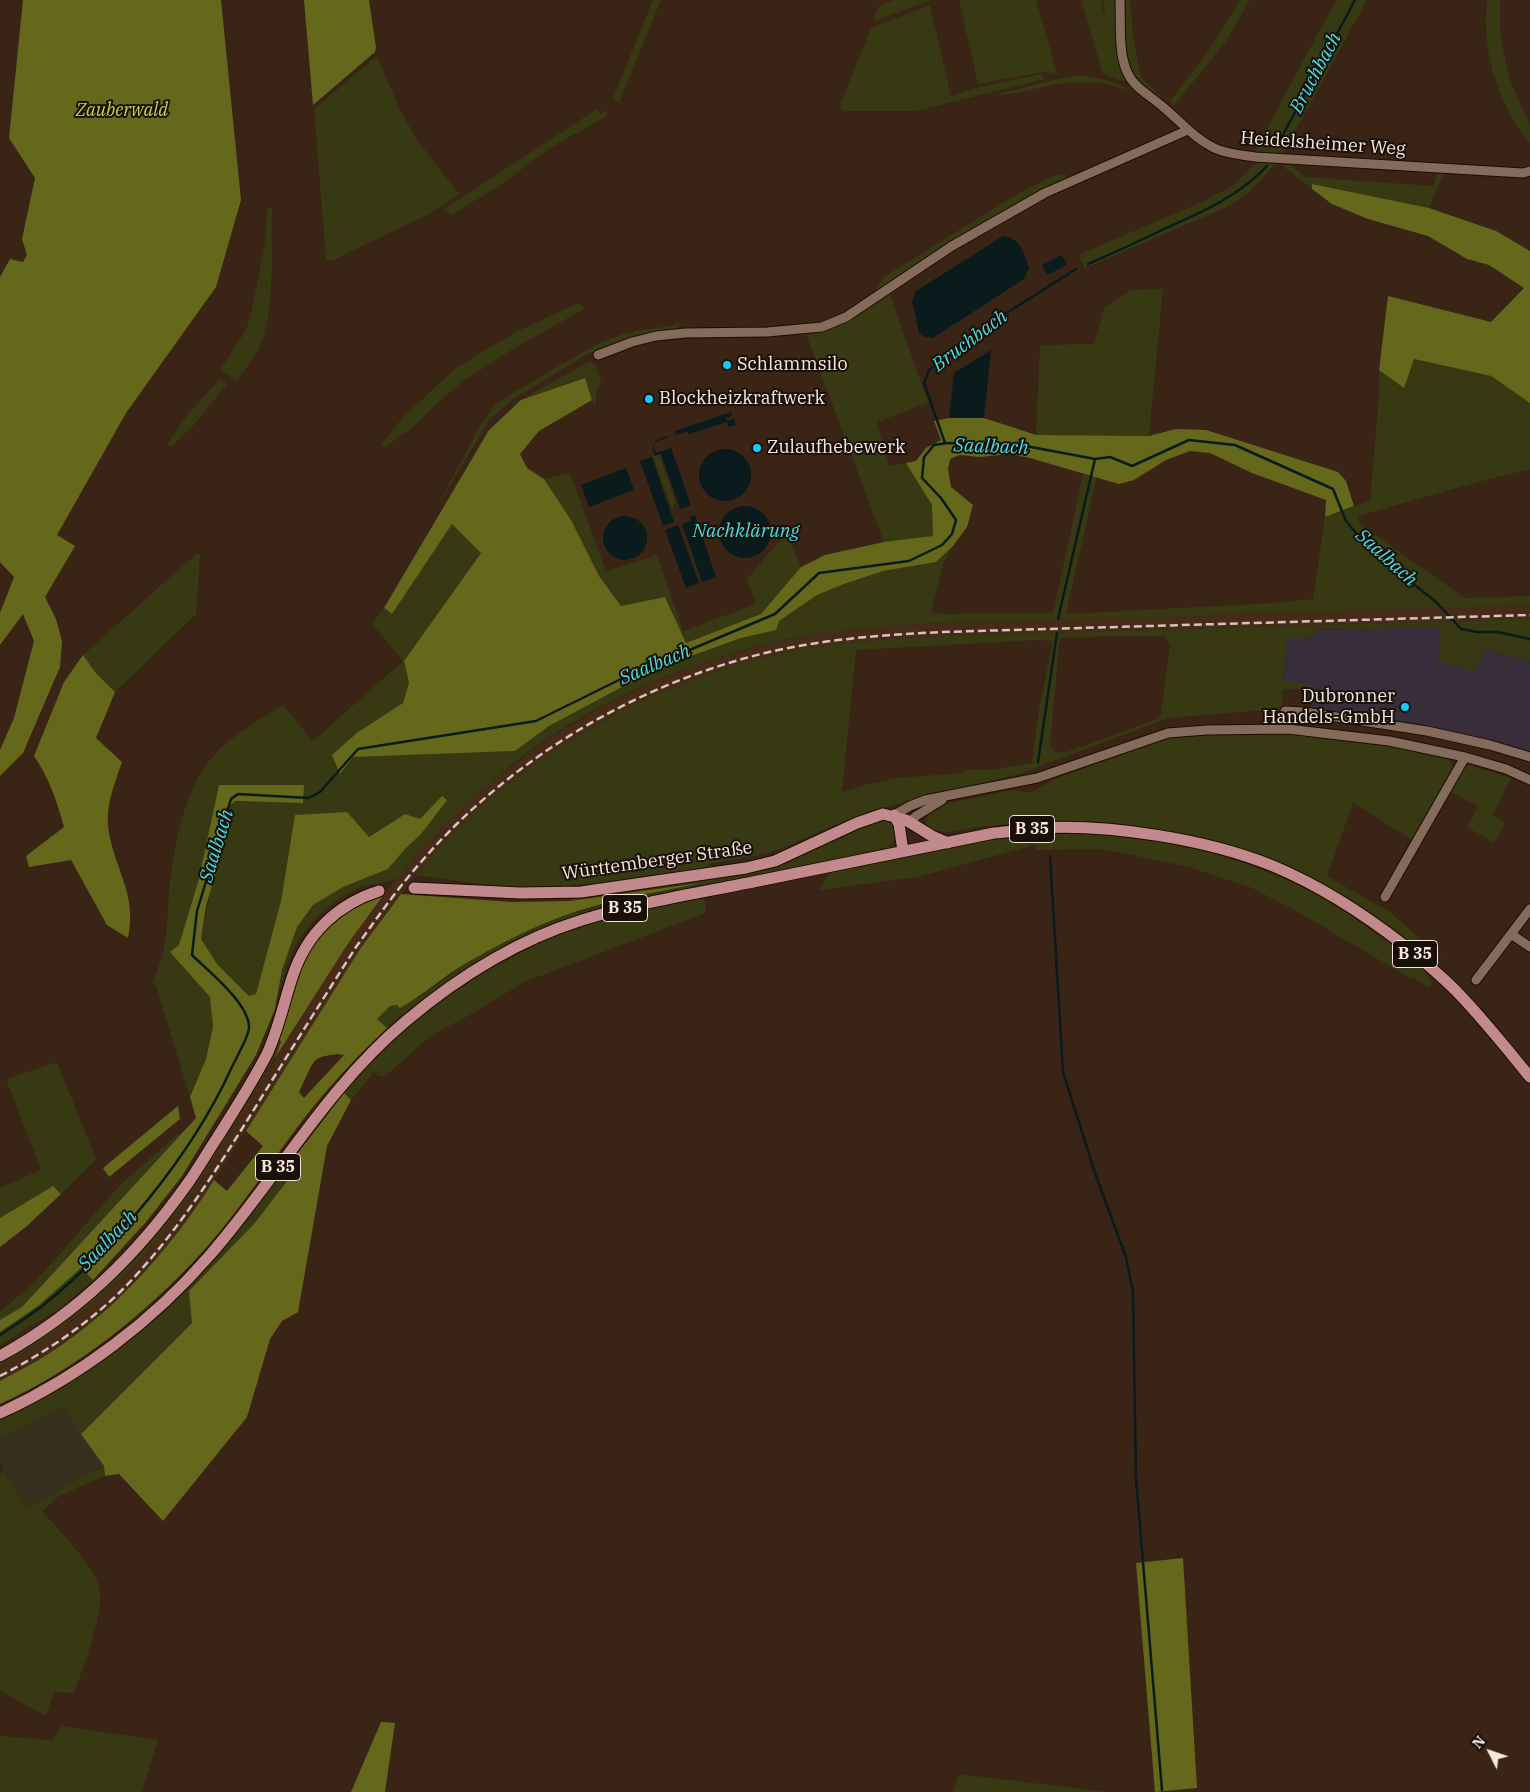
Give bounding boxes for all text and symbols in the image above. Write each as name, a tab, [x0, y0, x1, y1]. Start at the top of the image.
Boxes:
water label: Bruchbach	[1285, 29, 1347, 117]
park label: Zauberwald	[76, 100, 168, 122]
street label: Heidelsheimer Weg	[1240, 127, 1406, 161]
water label: Bruchbach	[928, 305, 1012, 377]
place label: Schlammsilo	[737, 354, 848, 376]
marker: Schlammsilo	[721, 359, 733, 371]
place label: Blockheizkraftwerk	[659, 388, 825, 410]
marker: Blockheizkraftwerk	[643, 393, 655, 405]
water label: Saalbach	[953, 434, 1029, 460]
place label: Zulaufhebewerk	[767, 437, 905, 459]
marker: Zulaufhebewerk	[751, 442, 763, 454]
water label: Nachklärung	[693, 521, 799, 543]
water label: Saalbach	[1350, 524, 1422, 592]
water label: Saalbach	[616, 640, 694, 690]
place label: Dubronner Handels-GmbH	[1262, 686, 1395, 729]
marker: Dubronner Handels-GmbH	[1399, 701, 1411, 713]
water label: Saalbach	[195, 807, 239, 885]
road number: B 35	[1010, 816, 1054, 842]
street label: Württemberger Straße	[561, 837, 753, 885]
road number: B 35	[602, 894, 648, 921]
road number: B 35	[1392, 941, 1438, 968]
road number: B 35	[256, 1154, 300, 1180]
water label: Saalbach	[74, 1206, 142, 1276]
north arrow	[1465, 1727, 1515, 1777]
text: N	[1468, 1732, 1489, 1752]

